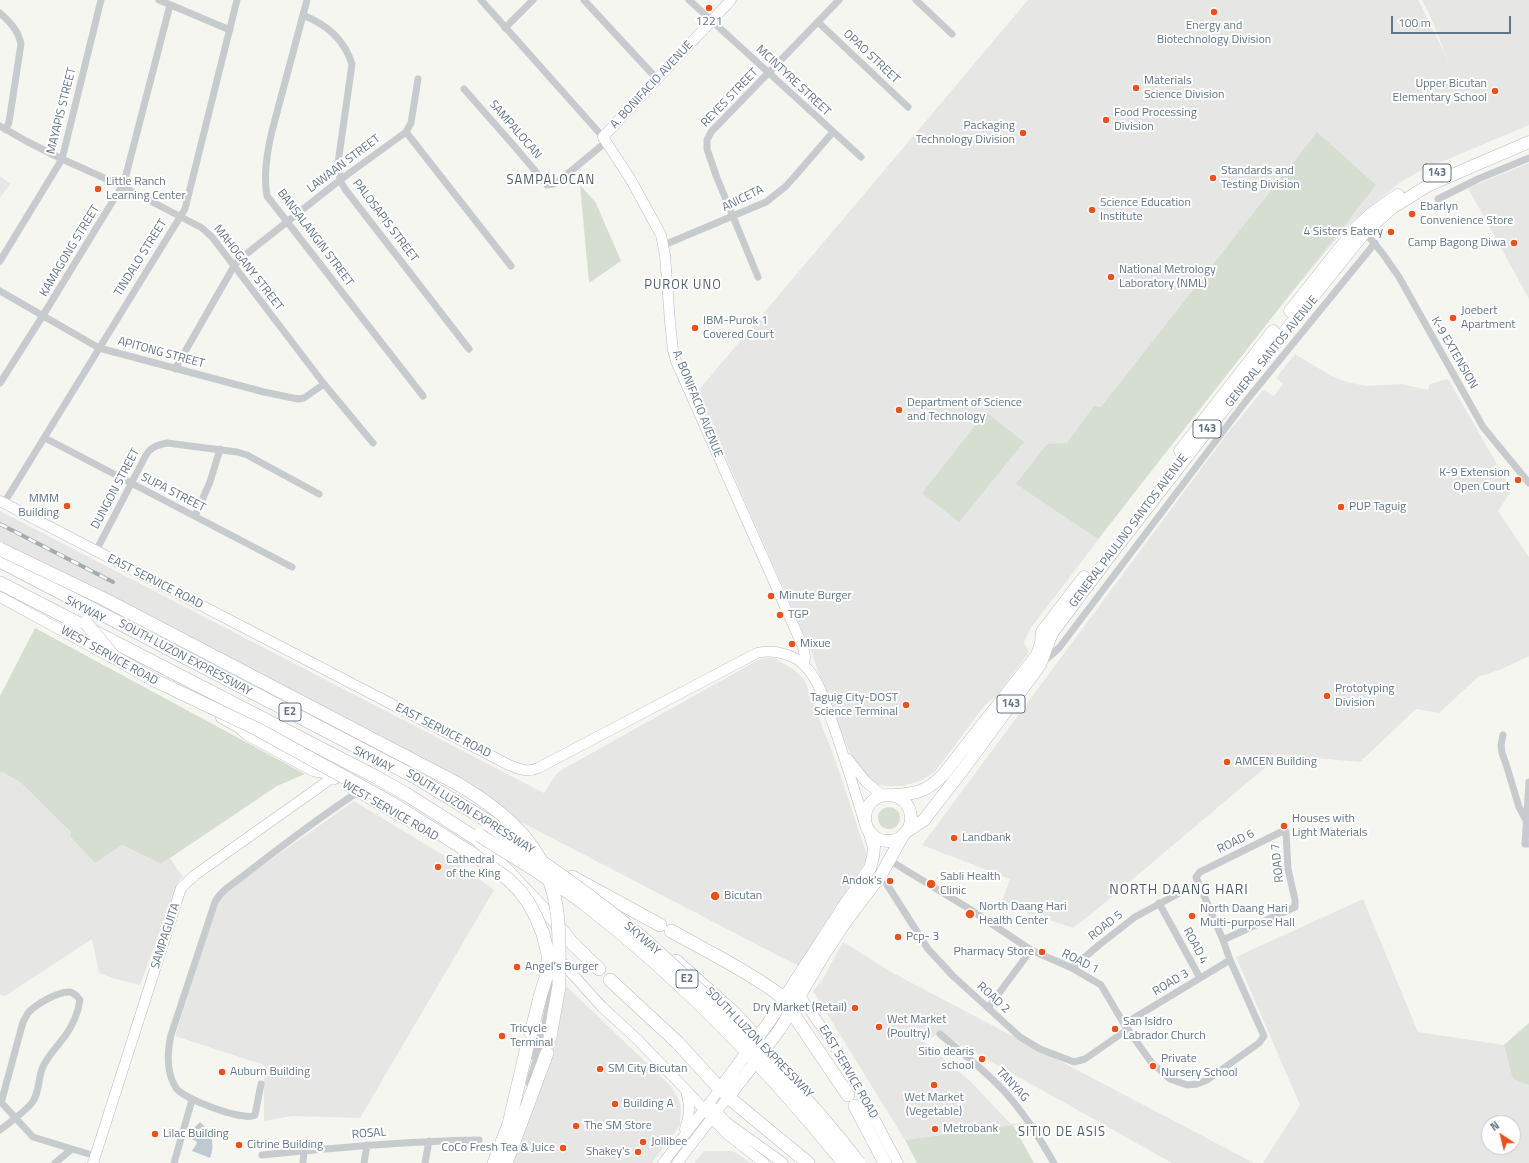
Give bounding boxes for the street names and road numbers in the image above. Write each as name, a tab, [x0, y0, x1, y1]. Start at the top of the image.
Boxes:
street label: OPAO STREET	[840, 27, 902, 87]
street label: A. BONIFACIO AVENUE	[608, 38, 696, 132]
street label: MCINTYRE STREET	[753, 43, 833, 119]
street label: MAYAPIS STREET	[44, 66, 80, 156]
street label: REYES STREET	[698, 66, 762, 130]
street label: SAMPALOCAN	[486, 98, 544, 162]
street label: LAWAAN STREET	[305, 132, 383, 196]
road number: 143	[1423, 164, 1451, 182]
street label: PALOSAPIS STREET	[349, 177, 421, 265]
street label: ANICETA	[720, 183, 766, 215]
street label: BANSALANGIN STREET	[274, 187, 356, 289]
street label: KAMAGONG STREET	[37, 203, 103, 299]
street label: TINDALO STREET	[112, 217, 170, 299]
street label: MAHOGANY STREET	[210, 222, 286, 314]
street label: GENERAL SANTOS AVENUE	[1223, 293, 1321, 411]
street label: K-9 EXTENSION	[1428, 314, 1480, 392]
street label: APITONG STREET	[116, 335, 206, 371]
street label: A. BONIFACIO AVENUE	[669, 348, 725, 460]
road number: 143	[1193, 420, 1221, 438]
street label: DUNGON STREET	[89, 446, 143, 532]
street label: GENERAL PAULINO SANTOS AVENUE	[1067, 452, 1191, 610]
street label: SUPA STREET	[138, 471, 208, 515]
street label: EAST SERVICE ROAD	[105, 552, 205, 612]
street label: SKYWAY	[63, 594, 107, 626]
street label: SOUTH LUZON EXPRESSWAY	[116, 617, 254, 699]
street label: WEST SERVICE ROAD	[58, 623, 160, 689]
road number: 143	[997, 695, 1025, 713]
street label: EAST SERVICE ROAD	[393, 701, 493, 761]
road number: E2	[279, 703, 301, 721]
street label: SKYWAY	[350, 744, 396, 776]
street label: SOUTH LUZON EXPRESSWAY	[403, 767, 537, 857]
street label: WEST SERVICE ROAD	[339, 778, 441, 844]
street label: ROAD 6	[1215, 827, 1257, 857]
street label: ROAD 7	[1269, 843, 1287, 883]
street label: SAMPAGUITA	[149, 901, 183, 971]
street label: ROAD 5	[1086, 908, 1126, 944]
street label: SKYWAY	[621, 919, 663, 959]
street label: ROAD 4	[1179, 925, 1211, 967]
street label: ROAD 1	[1059, 947, 1101, 977]
street label: ROAD 3	[1150, 967, 1192, 999]
road number: E2	[676, 970, 698, 988]
street label: ROAD 2	[974, 979, 1012, 1017]
street label: SOUTH LUZON EXPRESSWAY	[702, 985, 816, 1101]
street label: EAST SERVICE ROAD	[815, 1023, 881, 1121]
street label: TANYAG	[993, 1065, 1031, 1105]
street label: ROSAL	[351, 1126, 387, 1142]

